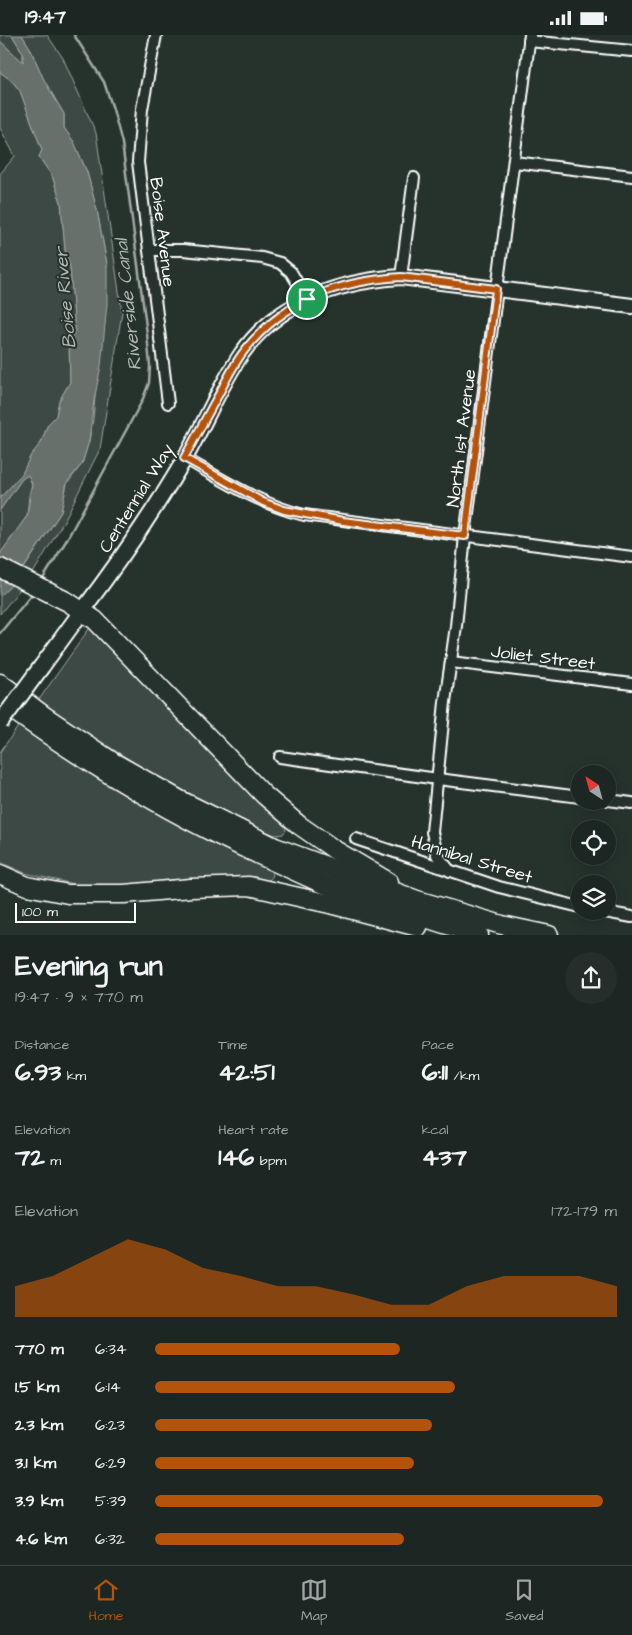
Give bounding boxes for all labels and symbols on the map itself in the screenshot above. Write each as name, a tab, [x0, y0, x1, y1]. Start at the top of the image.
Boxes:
street label: Boise Avenue	[143, 176, 182, 288]
water label: Riverside Canal	[108, 235, 149, 372]
water label: Boise River	[47, 244, 83, 350]
pin	[286, 278, 328, 320]
street label: North 1st Avenue	[441, 367, 482, 509]
street label: Centennial Way	[93, 439, 181, 558]
street label: Joliet Street	[489, 639, 597, 676]
north arrow	[571, 765, 616, 810]
street label: Hannibal Street	[408, 829, 536, 890]
scale bar	[15, 900, 136, 923]

